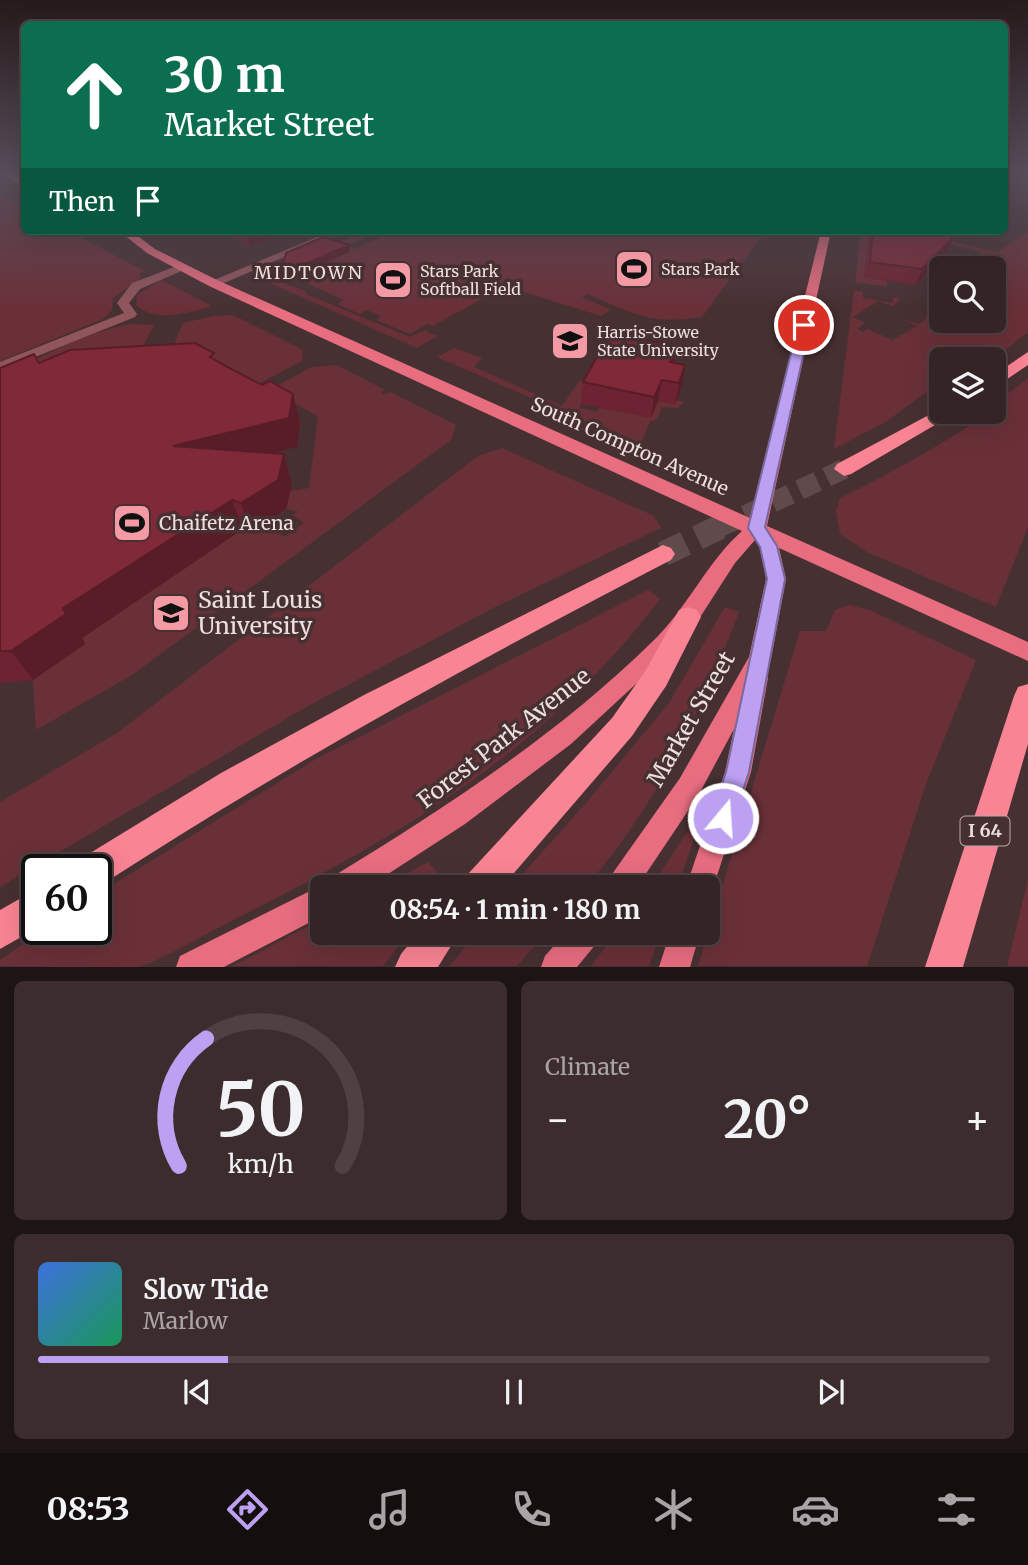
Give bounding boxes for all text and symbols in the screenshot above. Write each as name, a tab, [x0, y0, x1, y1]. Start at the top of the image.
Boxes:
text: 30 m	[164, 44, 285, 105]
icon: ahead	[49, 49, 140, 140]
text: Market Street	[164, 105, 374, 145]
icon: arrive	[129, 182, 167, 220]
text: Then	[49, 185, 115, 218]
sports icon: Stars Park	[613, 248, 655, 290]
map controls	[929, 256, 1006, 424]
button: search	[929, 256, 1006, 333]
sports icon: Stars Park Softball Field	[372, 259, 414, 301]
place label: Stars Park	[661, 259, 740, 279]
district label: MIDTOWN	[254, 261, 364, 284]
place label: Stars Park Softball Field	[420, 261, 521, 299]
pin	[774, 295, 834, 355]
icon: arrive	[785, 306, 823, 344]
school or university icon: Harris-Stowe State University	[549, 320, 591, 362]
place label: Harris-Stowe State University	[597, 322, 720, 360]
button: layers	[929, 347, 1006, 424]
street label: South Compton Avenue	[527, 392, 733, 501]
sports icon: Chaifetz Arena	[111, 502, 153, 544]
place label: Chaifetz Arena	[159, 511, 294, 535]
place label: Saint Louis University	[198, 585, 322, 640]
school or university icon: Saint Louis University	[150, 592, 192, 634]
street label: Market Street	[640, 646, 741, 791]
street label: Forest Park Avenue	[411, 661, 596, 814]
position arrow	[686, 781, 760, 855]
road number: I 64	[960, 816, 1010, 846]
speed limit sign: 60	[21, 854, 112, 945]
text: 08:54 · 1 min · 180 m	[390, 893, 640, 926]
text: Climate	[545, 1052, 630, 1081]
text: 50	[216, 1065, 305, 1157]
text: 20°	[723, 1087, 812, 1152]
text: −	[545, 1096, 570, 1143]
text: +	[965, 1096, 990, 1143]
text: km/h	[227, 1148, 294, 1180]
text: Slow Tide	[143, 1273, 269, 1306]
text: Marlow	[143, 1306, 228, 1335]
icon: previous	[178, 1373, 216, 1411]
icon: pause	[495, 1373, 533, 1411]
icon: next	[812, 1373, 850, 1411]
icon: directions	[223, 1485, 272, 1534]
icon: music	[365, 1485, 414, 1534]
icon: phone	[507, 1485, 556, 1534]
icon: climate	[649, 1485, 698, 1534]
icon: car	[791, 1485, 840, 1534]
icon: filters	[932, 1485, 981, 1534]
text: 08:53	[46, 1489, 130, 1529]

